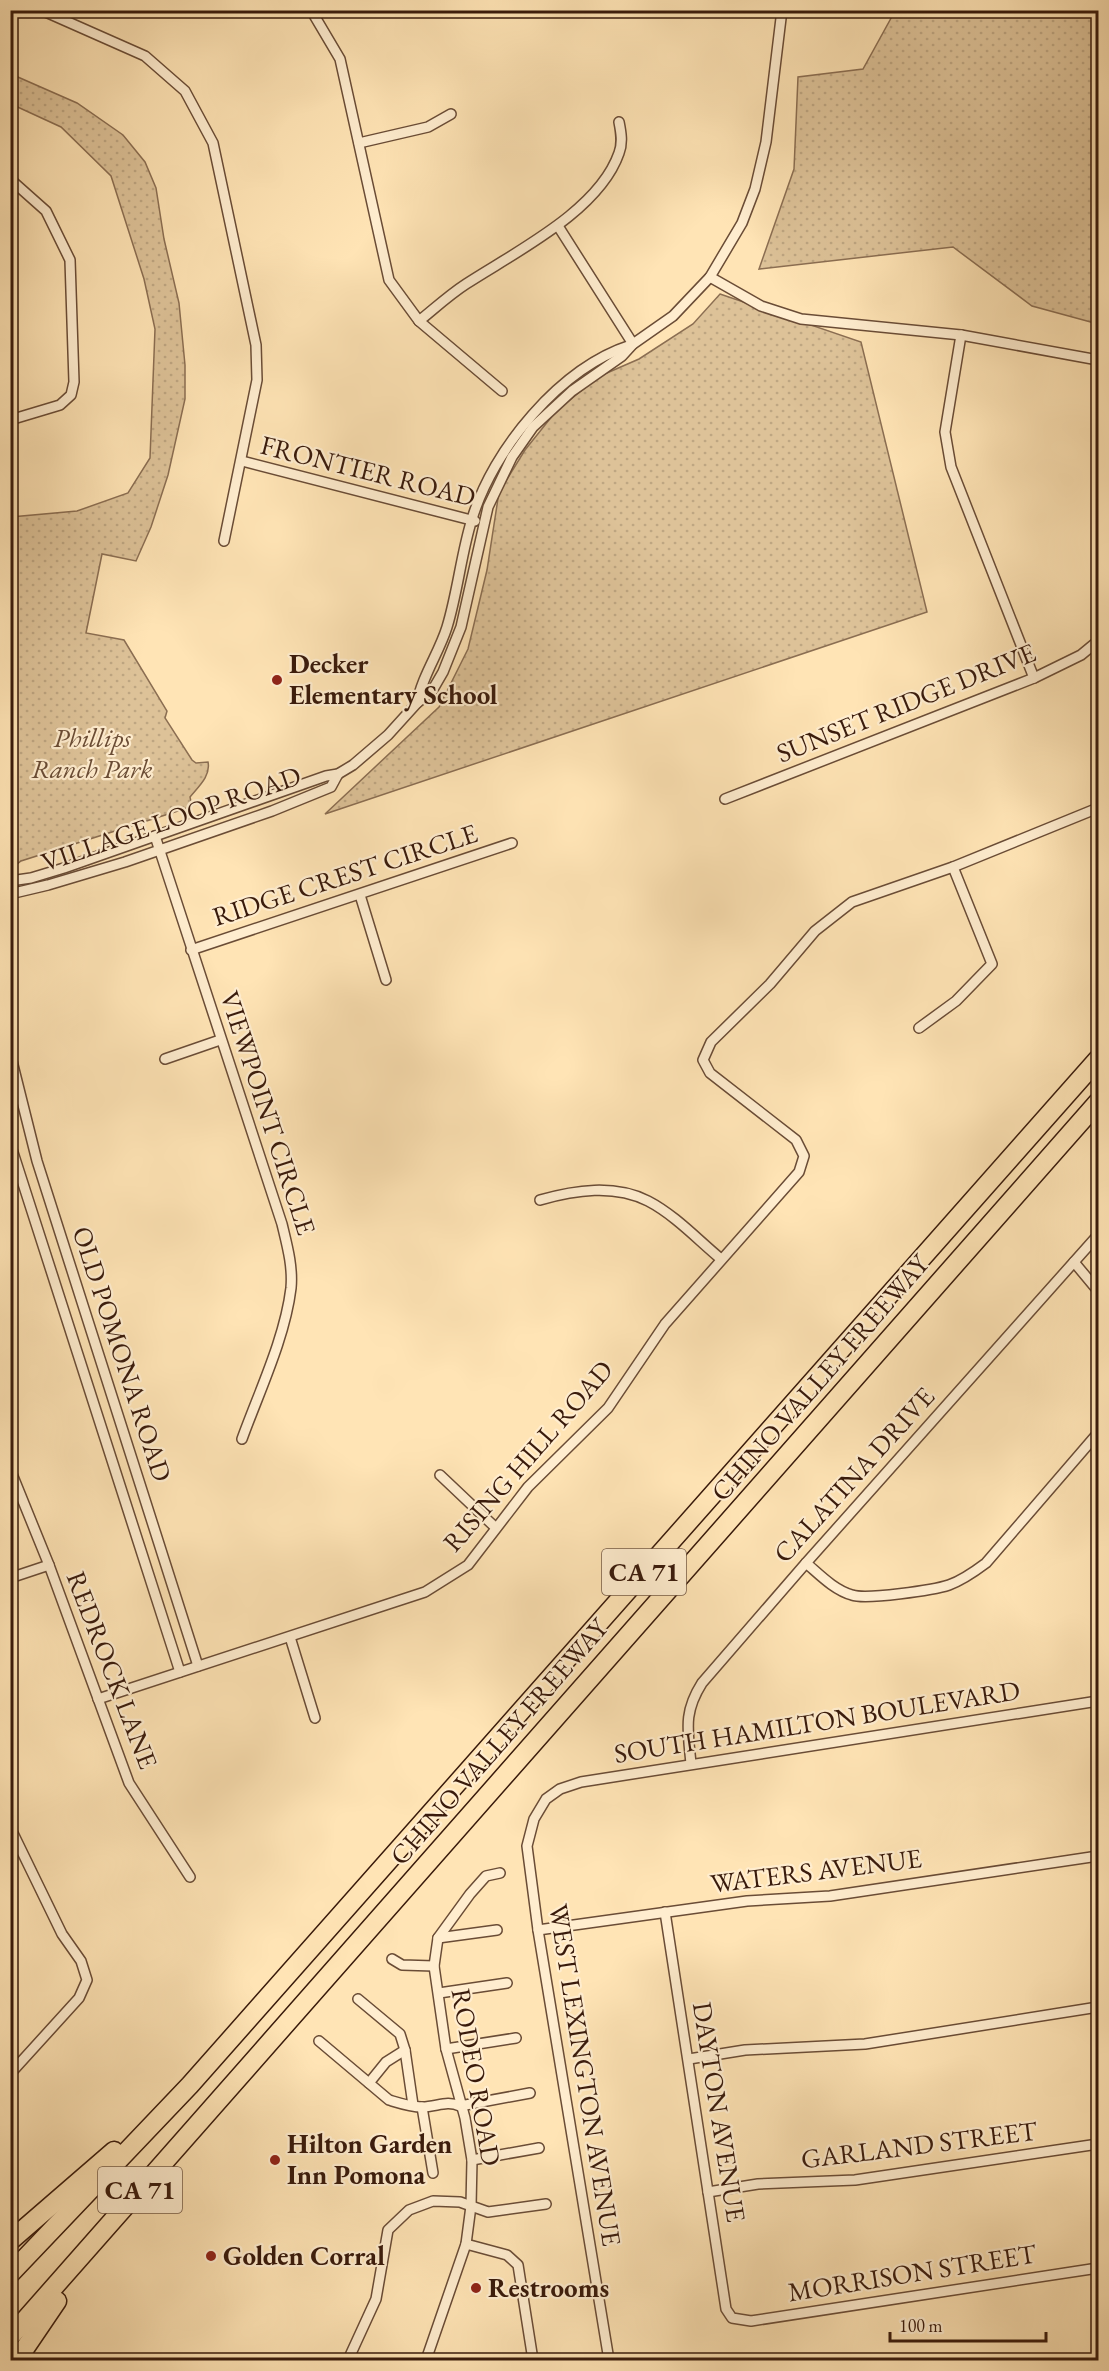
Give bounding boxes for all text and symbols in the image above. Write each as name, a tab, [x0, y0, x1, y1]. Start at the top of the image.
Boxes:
street label: FRONTIER ROAD	[257, 427, 479, 514]
street label: SUNSET RIDGE DRIVE	[771, 635, 1041, 771]
place label: Decker Elementary School	[289, 646, 498, 712]
marker: Decker Elementary School	[270, 673, 284, 687]
park label: Phillips Ranch Park	[31, 720, 153, 786]
street label: VILLAGE LOOP ROAD	[36, 758, 305, 879]
street label: RIDGE CREST CIRCLE	[208, 815, 482, 934]
street label: VIEWPOINT CIRCLE	[212, 986, 324, 1239]
street label: OLD POMONA ROAD	[65, 1222, 180, 1486]
street label: CHINO VALLEY FREEWAY	[703, 1246, 937, 1508]
street label: RISING HILL ROAD	[435, 1353, 620, 1559]
street label: CALATINA DRIVE	[765, 1379, 942, 1570]
road number: CA 71	[602, 1549, 686, 1595]
street label: REDROCK LANE	[59, 1566, 166, 1774]
street label: CHINO VALLEY FREEWAY	[382, 1610, 616, 1872]
street label: SOUTH HAMILTON BOULEVARD	[612, 1672, 1022, 1771]
street label: WATERS AVENUE	[708, 1840, 924, 1901]
street label: WEST LEXINGTON AVENUE	[541, 1901, 630, 2249]
street label: RODEO ROAD	[444, 1985, 509, 2168]
street label: DAYTON AVENUE	[685, 1999, 754, 2225]
street label: GARLAND STREET	[799, 2113, 1040, 2176]
place label: Hilton Garden Inn Pomona	[287, 2126, 452, 2192]
marker: Hilton Garden Inn Pomona	[268, 2153, 282, 2167]
road number: CA 71	[98, 2167, 182, 2213]
street label: MORRISON STREET	[785, 2235, 1040, 2309]
place label: Golden Corral	[223, 2238, 385, 2273]
marker: Golden Corral	[204, 2249, 218, 2263]
place label: Restrooms	[488, 2270, 609, 2305]
marker: Restrooms	[469, 2281, 483, 2295]
scale bar	[890, 2305, 1046, 2343]
text: 100 m	[899, 2314, 943, 2337]

